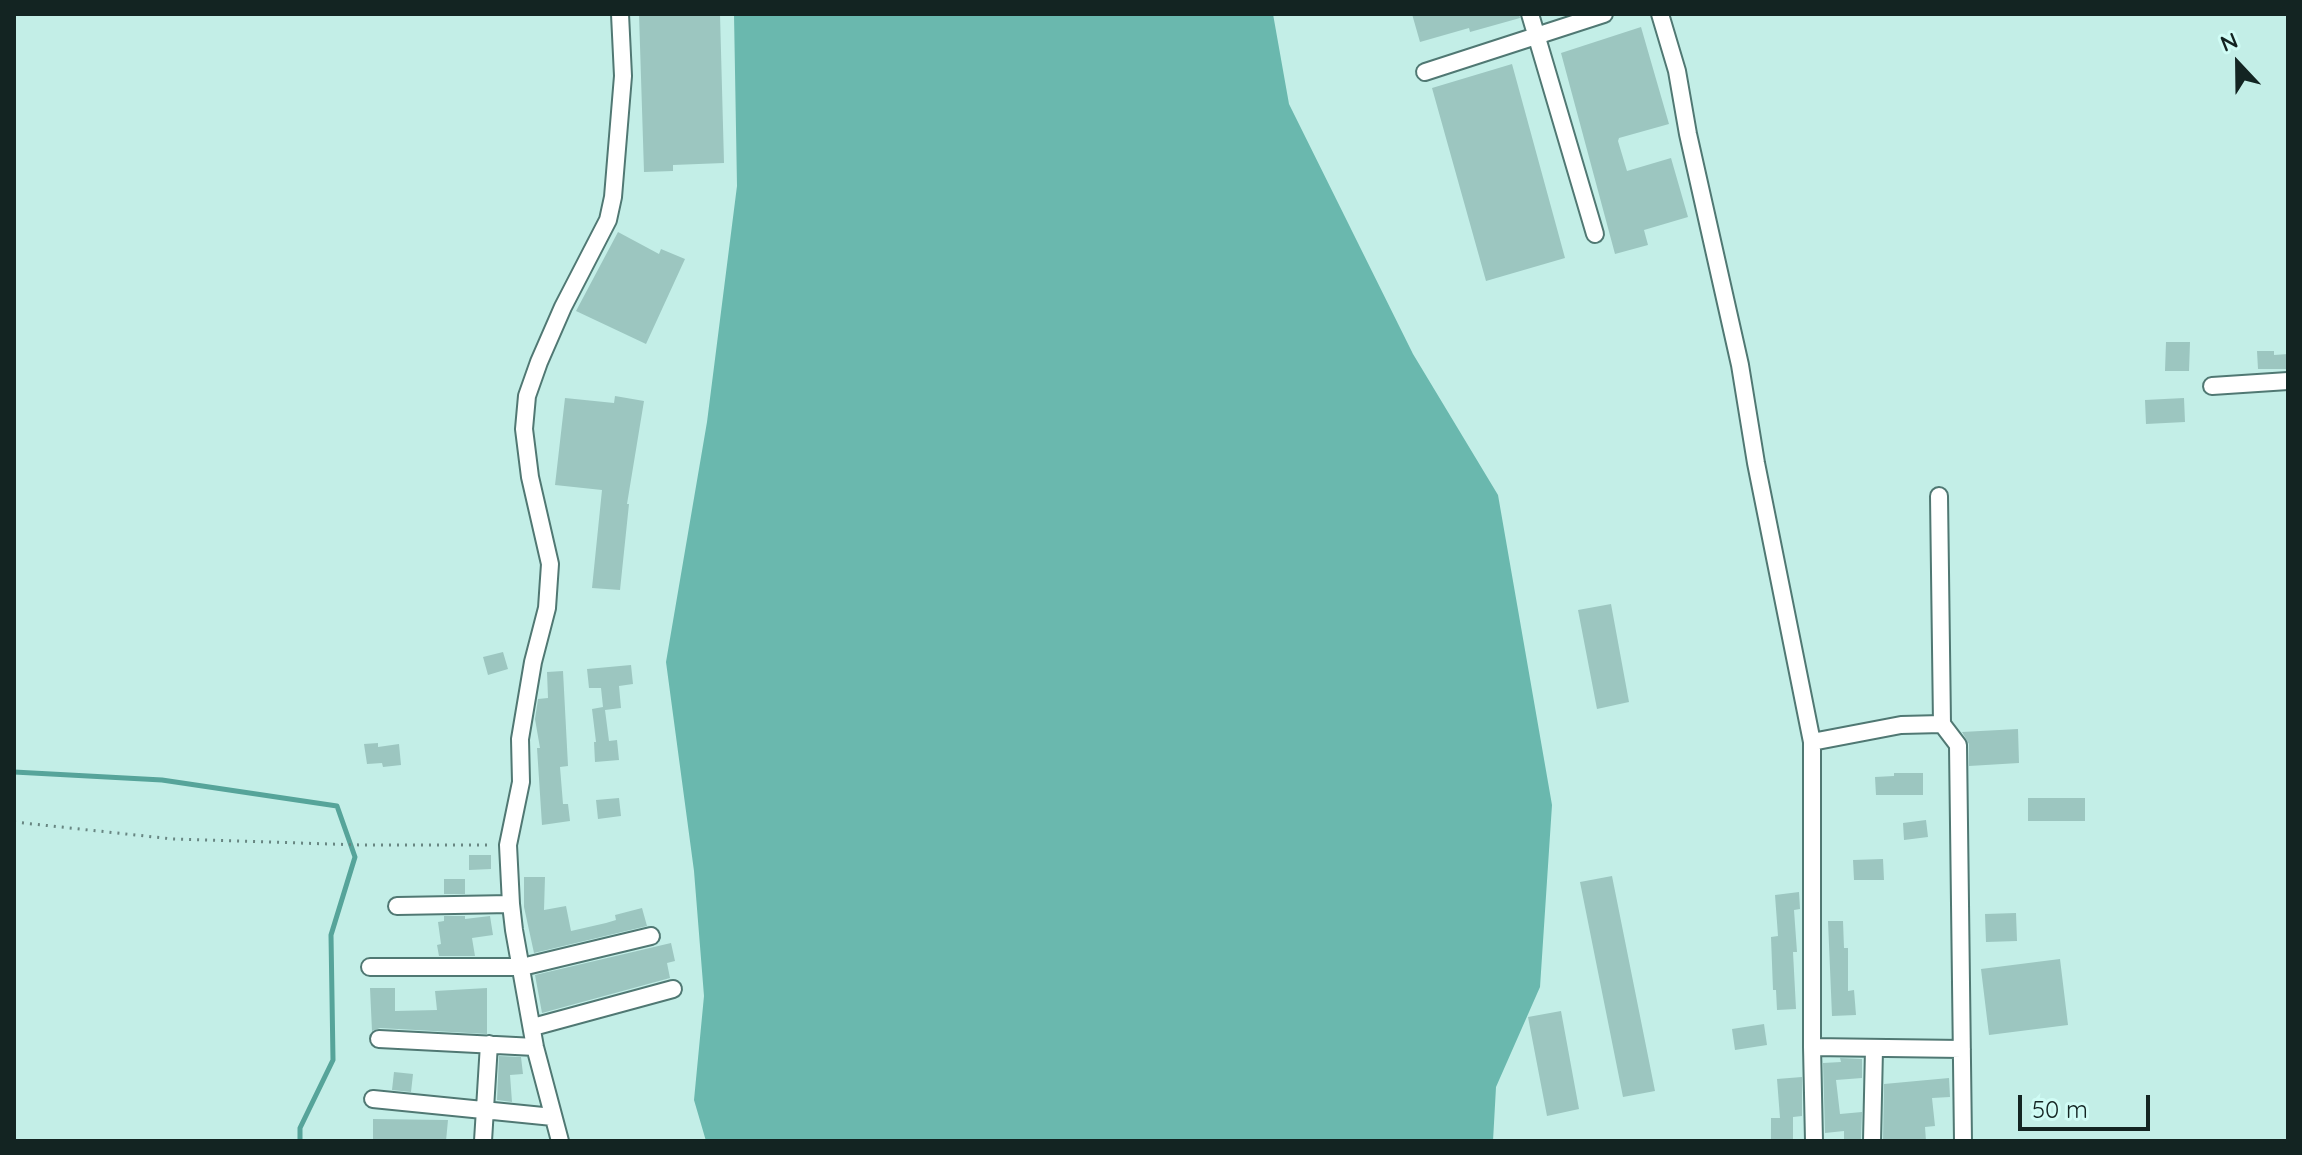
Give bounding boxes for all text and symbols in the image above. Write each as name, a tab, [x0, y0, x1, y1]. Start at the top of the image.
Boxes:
north arrow	[2198, 24, 2278, 104]
text: N	[2216, 26, 2242, 58]
scale bar	[2022, 1079, 2154, 1129]
text: 50 m	[2032, 1094, 2088, 1124]

